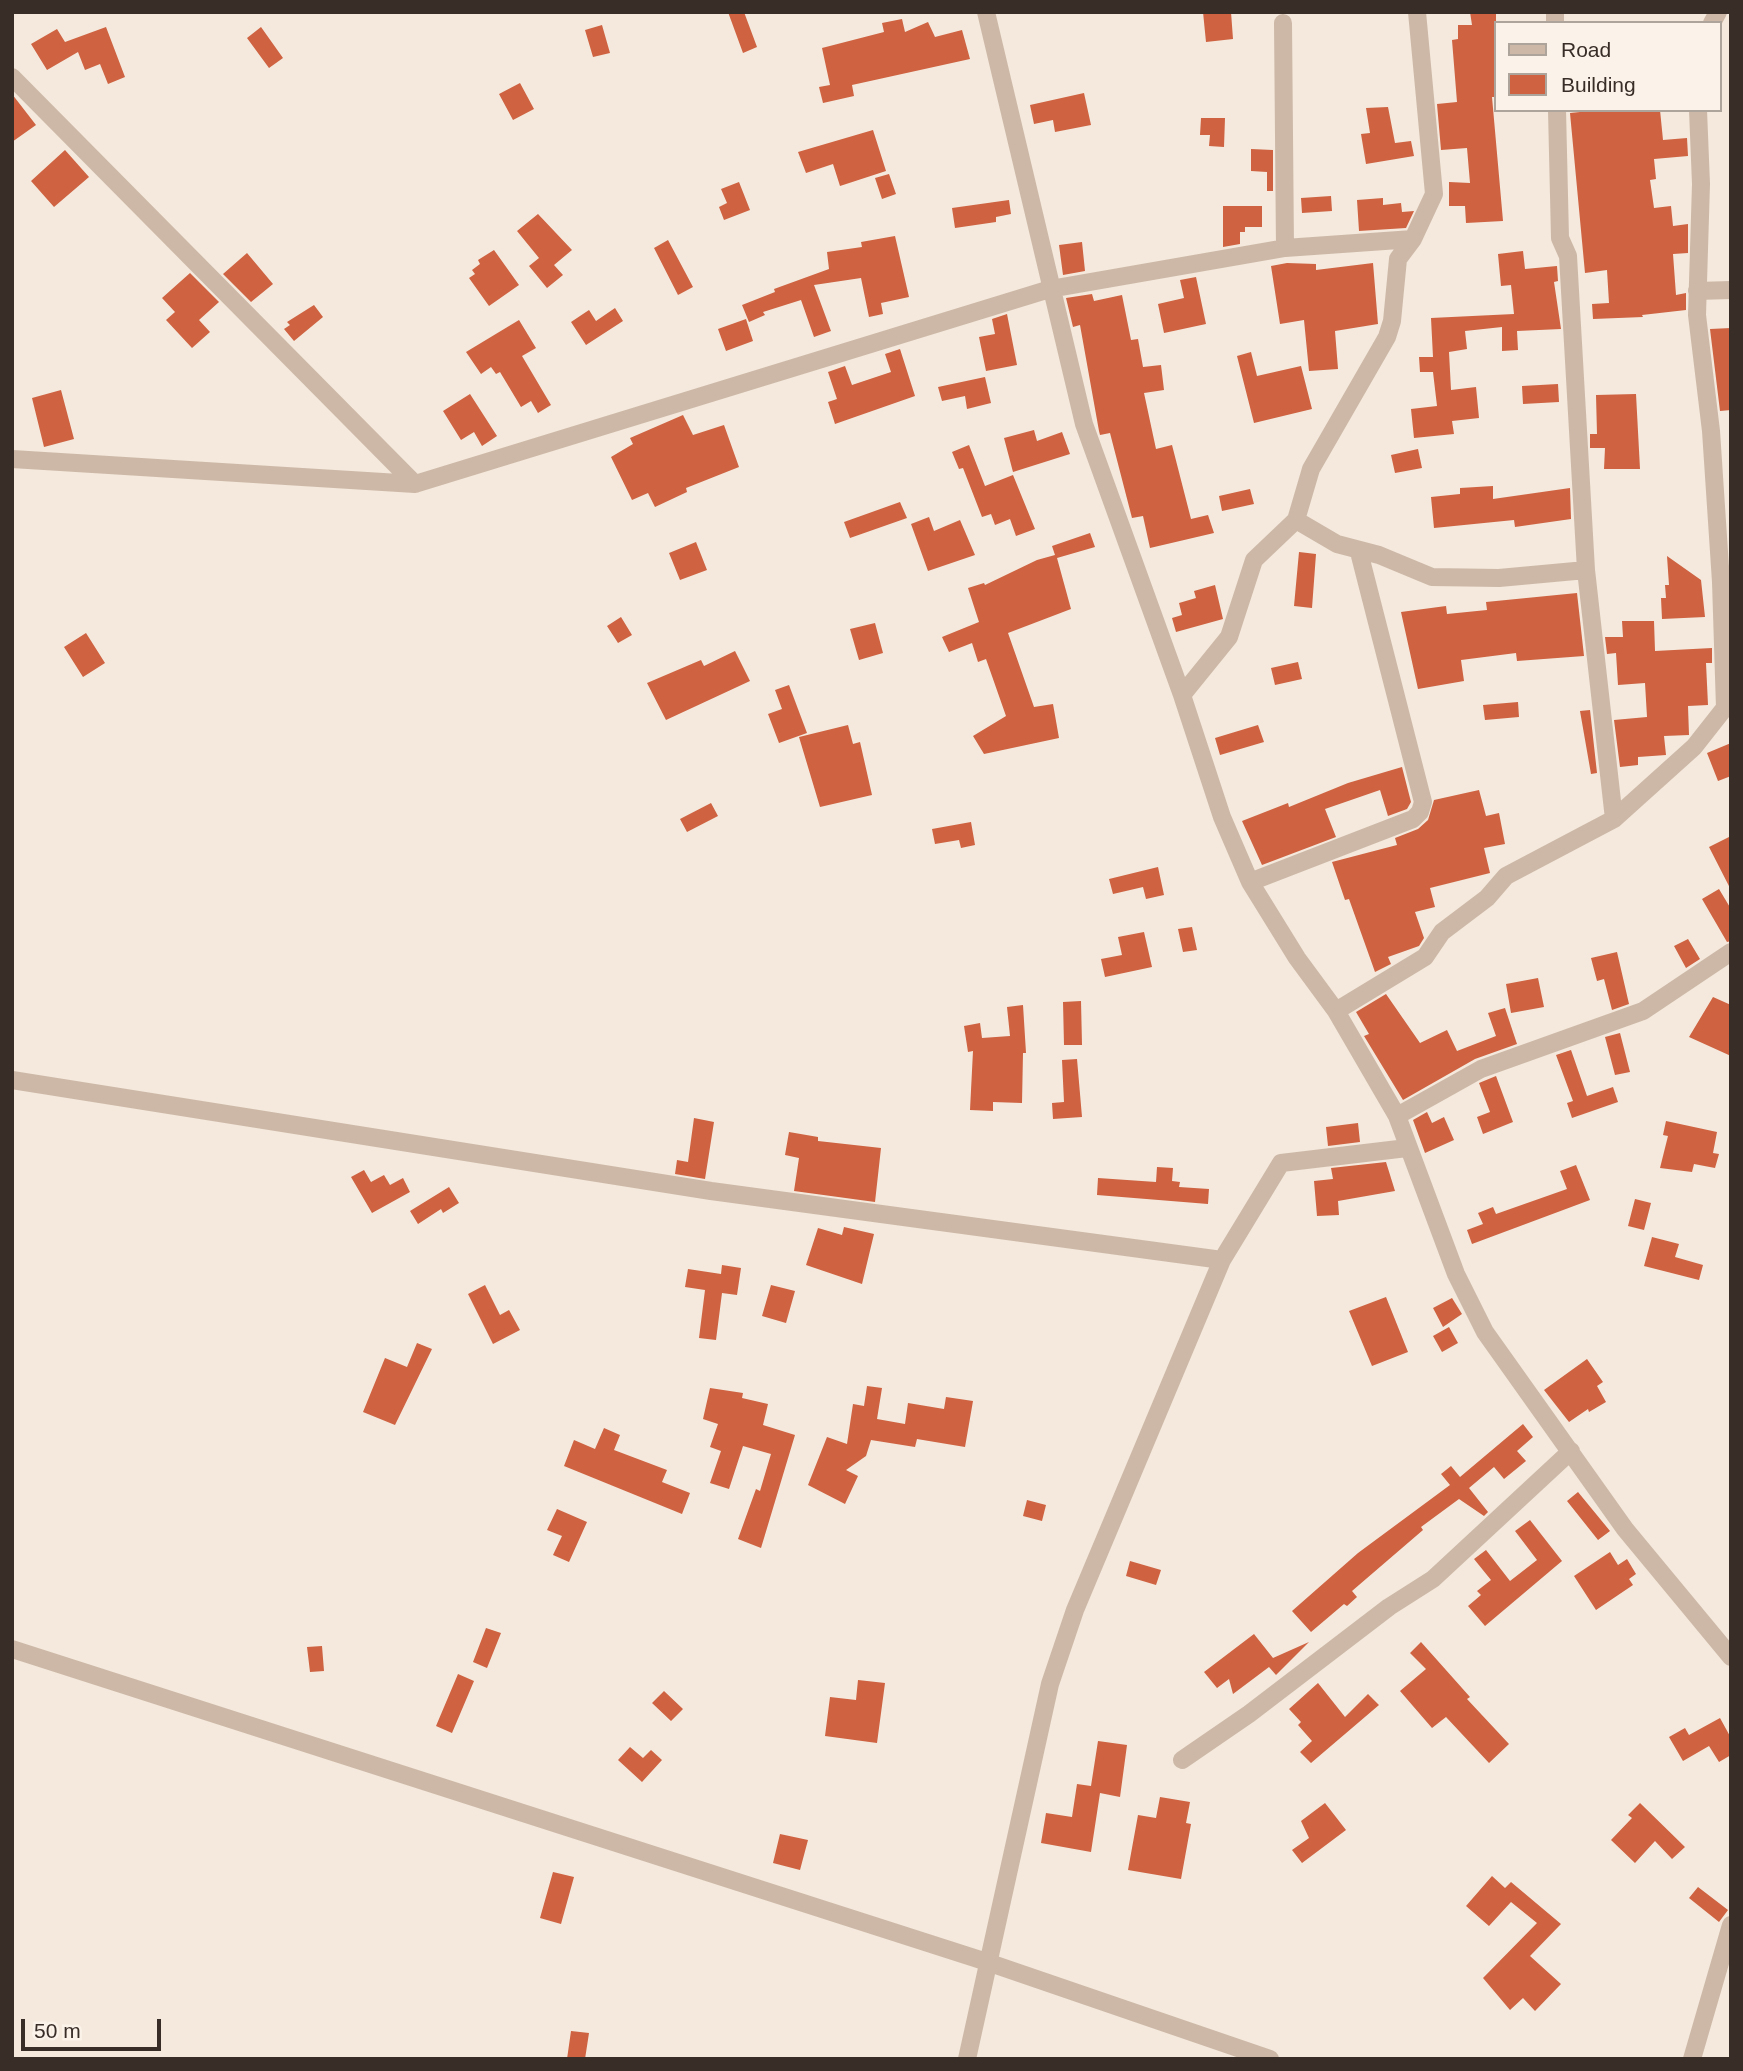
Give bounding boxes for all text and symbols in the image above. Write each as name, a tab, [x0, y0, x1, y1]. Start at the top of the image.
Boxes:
legend	[1494, 21, 1722, 112]
text: Road	[1561, 38, 1611, 61]
text: Building	[1561, 73, 1636, 96]
scale bar	[24, 2004, 164, 2048]
text: 50 m	[34, 2019, 81, 2042]

